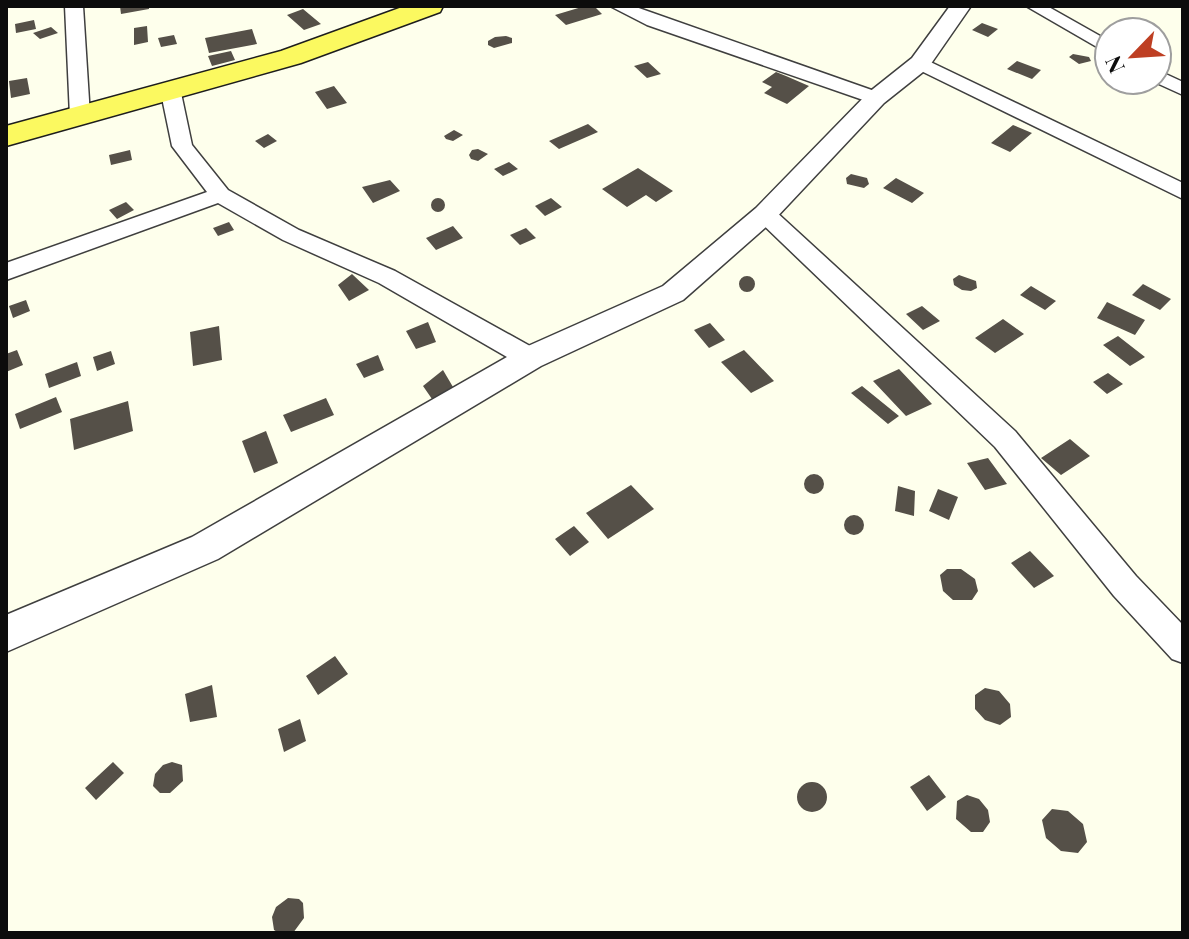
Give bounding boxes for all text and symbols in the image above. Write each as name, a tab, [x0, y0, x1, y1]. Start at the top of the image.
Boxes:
north arrow	[1093, 16, 1173, 96]
text: N	[1097, 51, 1131, 78]

